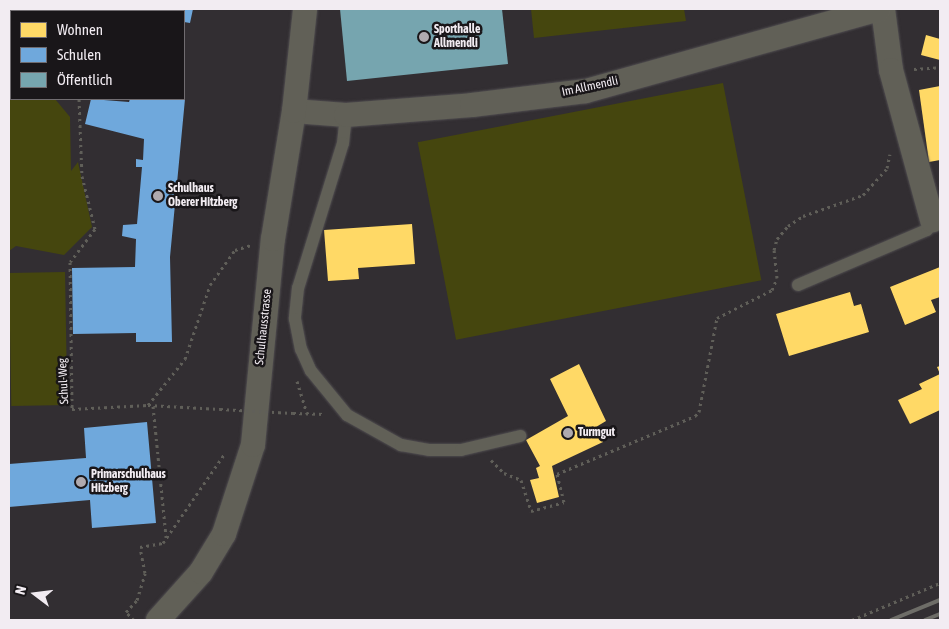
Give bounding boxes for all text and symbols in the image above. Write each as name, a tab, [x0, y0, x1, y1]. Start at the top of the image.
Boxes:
legend	[10, 10, 185, 100]
text: Wohnen	[57, 21, 103, 38]
place label: Sporthalle Allmendli	[434, 23, 480, 51]
marker: Sporthalle Allmendli	[418, 31, 430, 43]
text: Schulen	[57, 46, 101, 63]
text: Öffentlich	[57, 71, 113, 88]
street label: Im Allmendli	[561, 74, 619, 100]
place label: Schulhaus Oberer Hitzberg	[168, 182, 237, 210]
marker: Schulhaus Oberer Hitzberg	[152, 190, 164, 202]
street label: Schulhausstrasse	[253, 288, 275, 366]
street label: Schul-Weg	[56, 358, 72, 404]
place label: Turmgut	[578, 426, 615, 440]
marker: Turmgut	[562, 427, 574, 439]
place label: Primarschulhaus Hitzberg	[91, 468, 166, 496]
marker: Primarschulhaus Hitzberg	[75, 476, 87, 488]
north arrow	[10, 569, 60, 619]
text: N	[12, 584, 29, 596]

